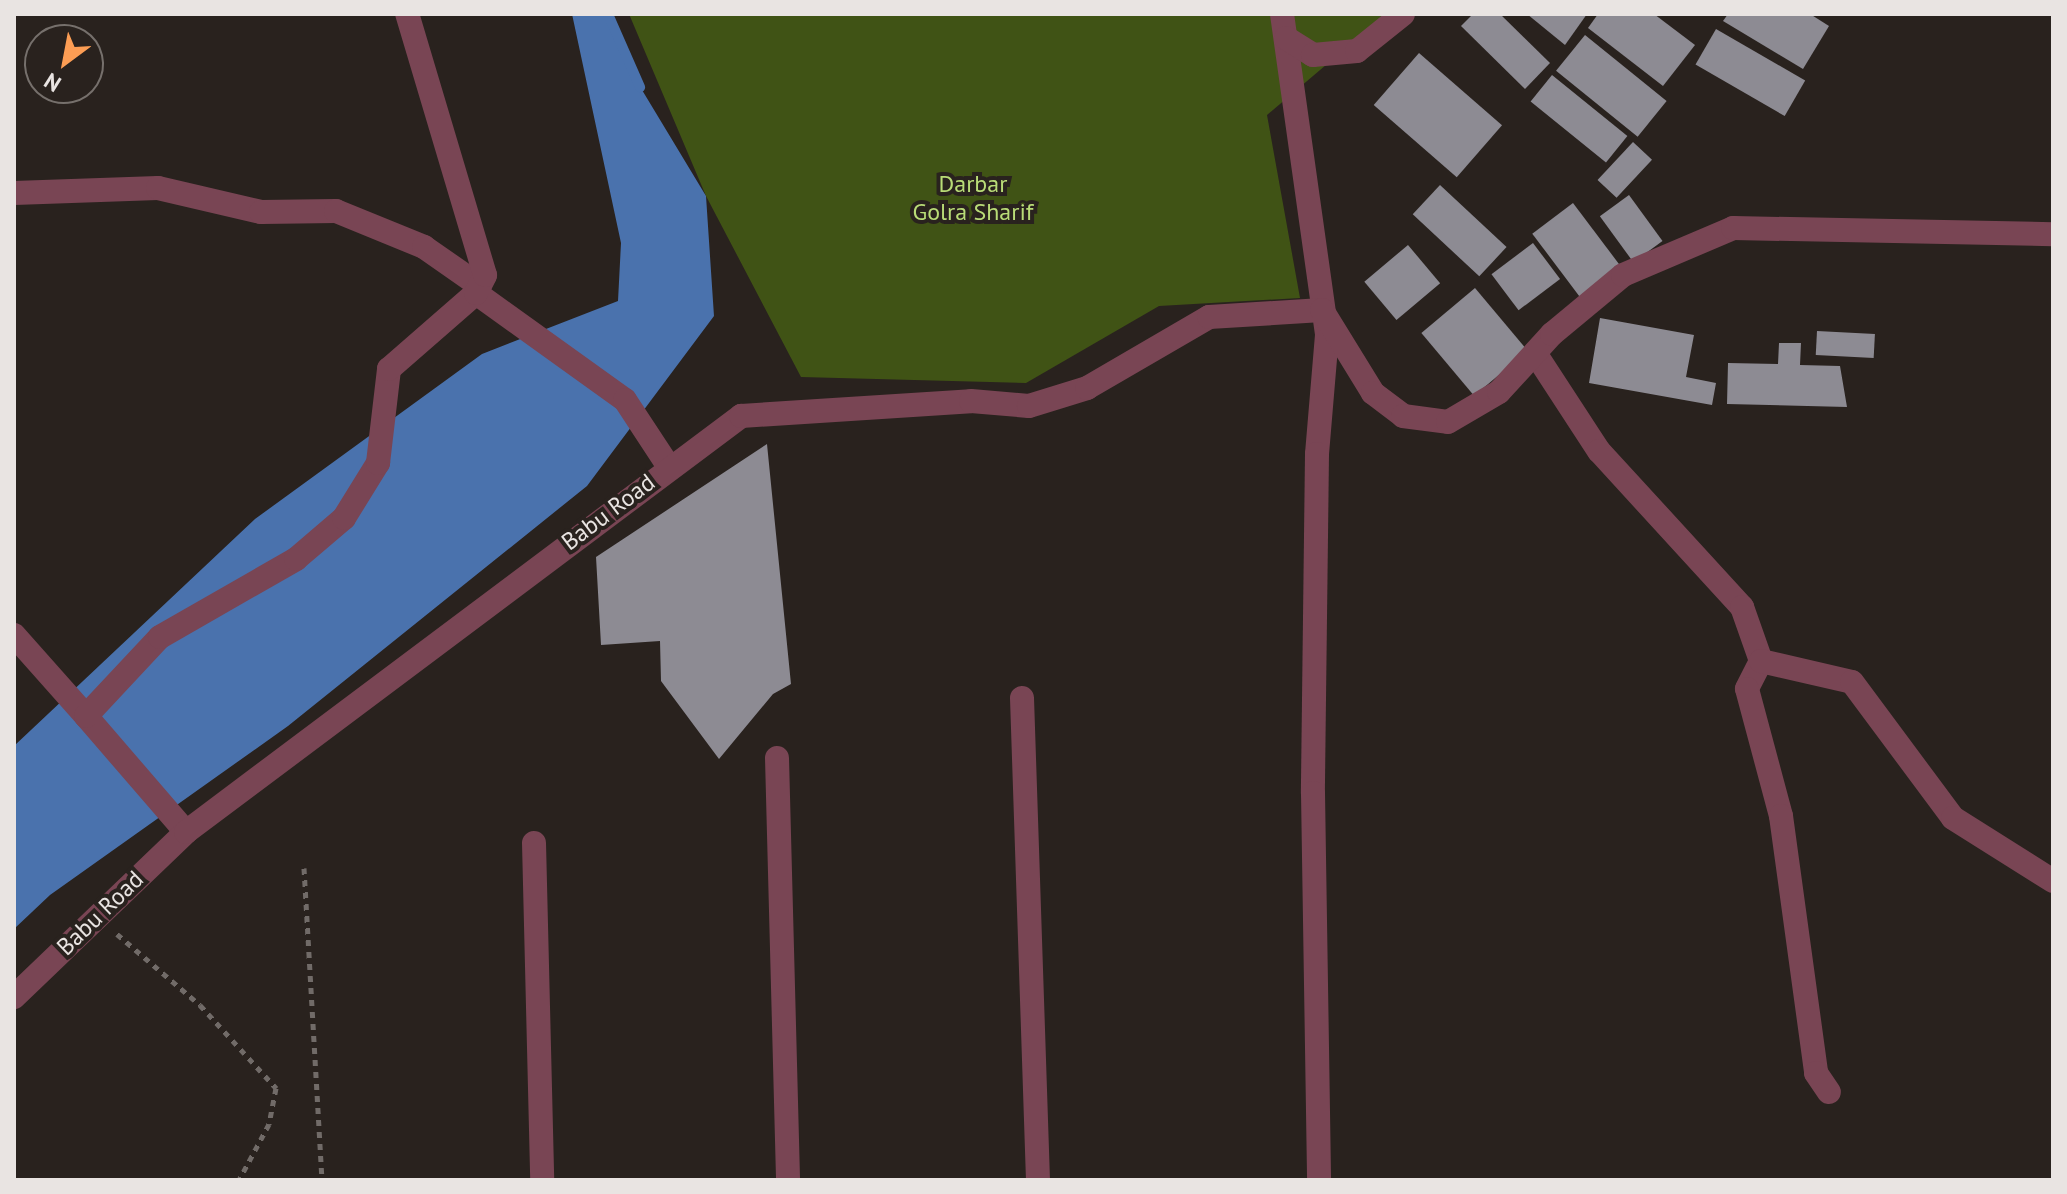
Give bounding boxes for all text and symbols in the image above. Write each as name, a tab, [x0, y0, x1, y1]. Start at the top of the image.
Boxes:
north arrow	[24, 24, 104, 104]
text: N	[39, 67, 66, 98]
park label: Darbar Golra Sharif	[912, 170, 1034, 226]
street label: Babu Road	[556, 468, 660, 556]
street label: Babu Road	[51, 865, 149, 961]

